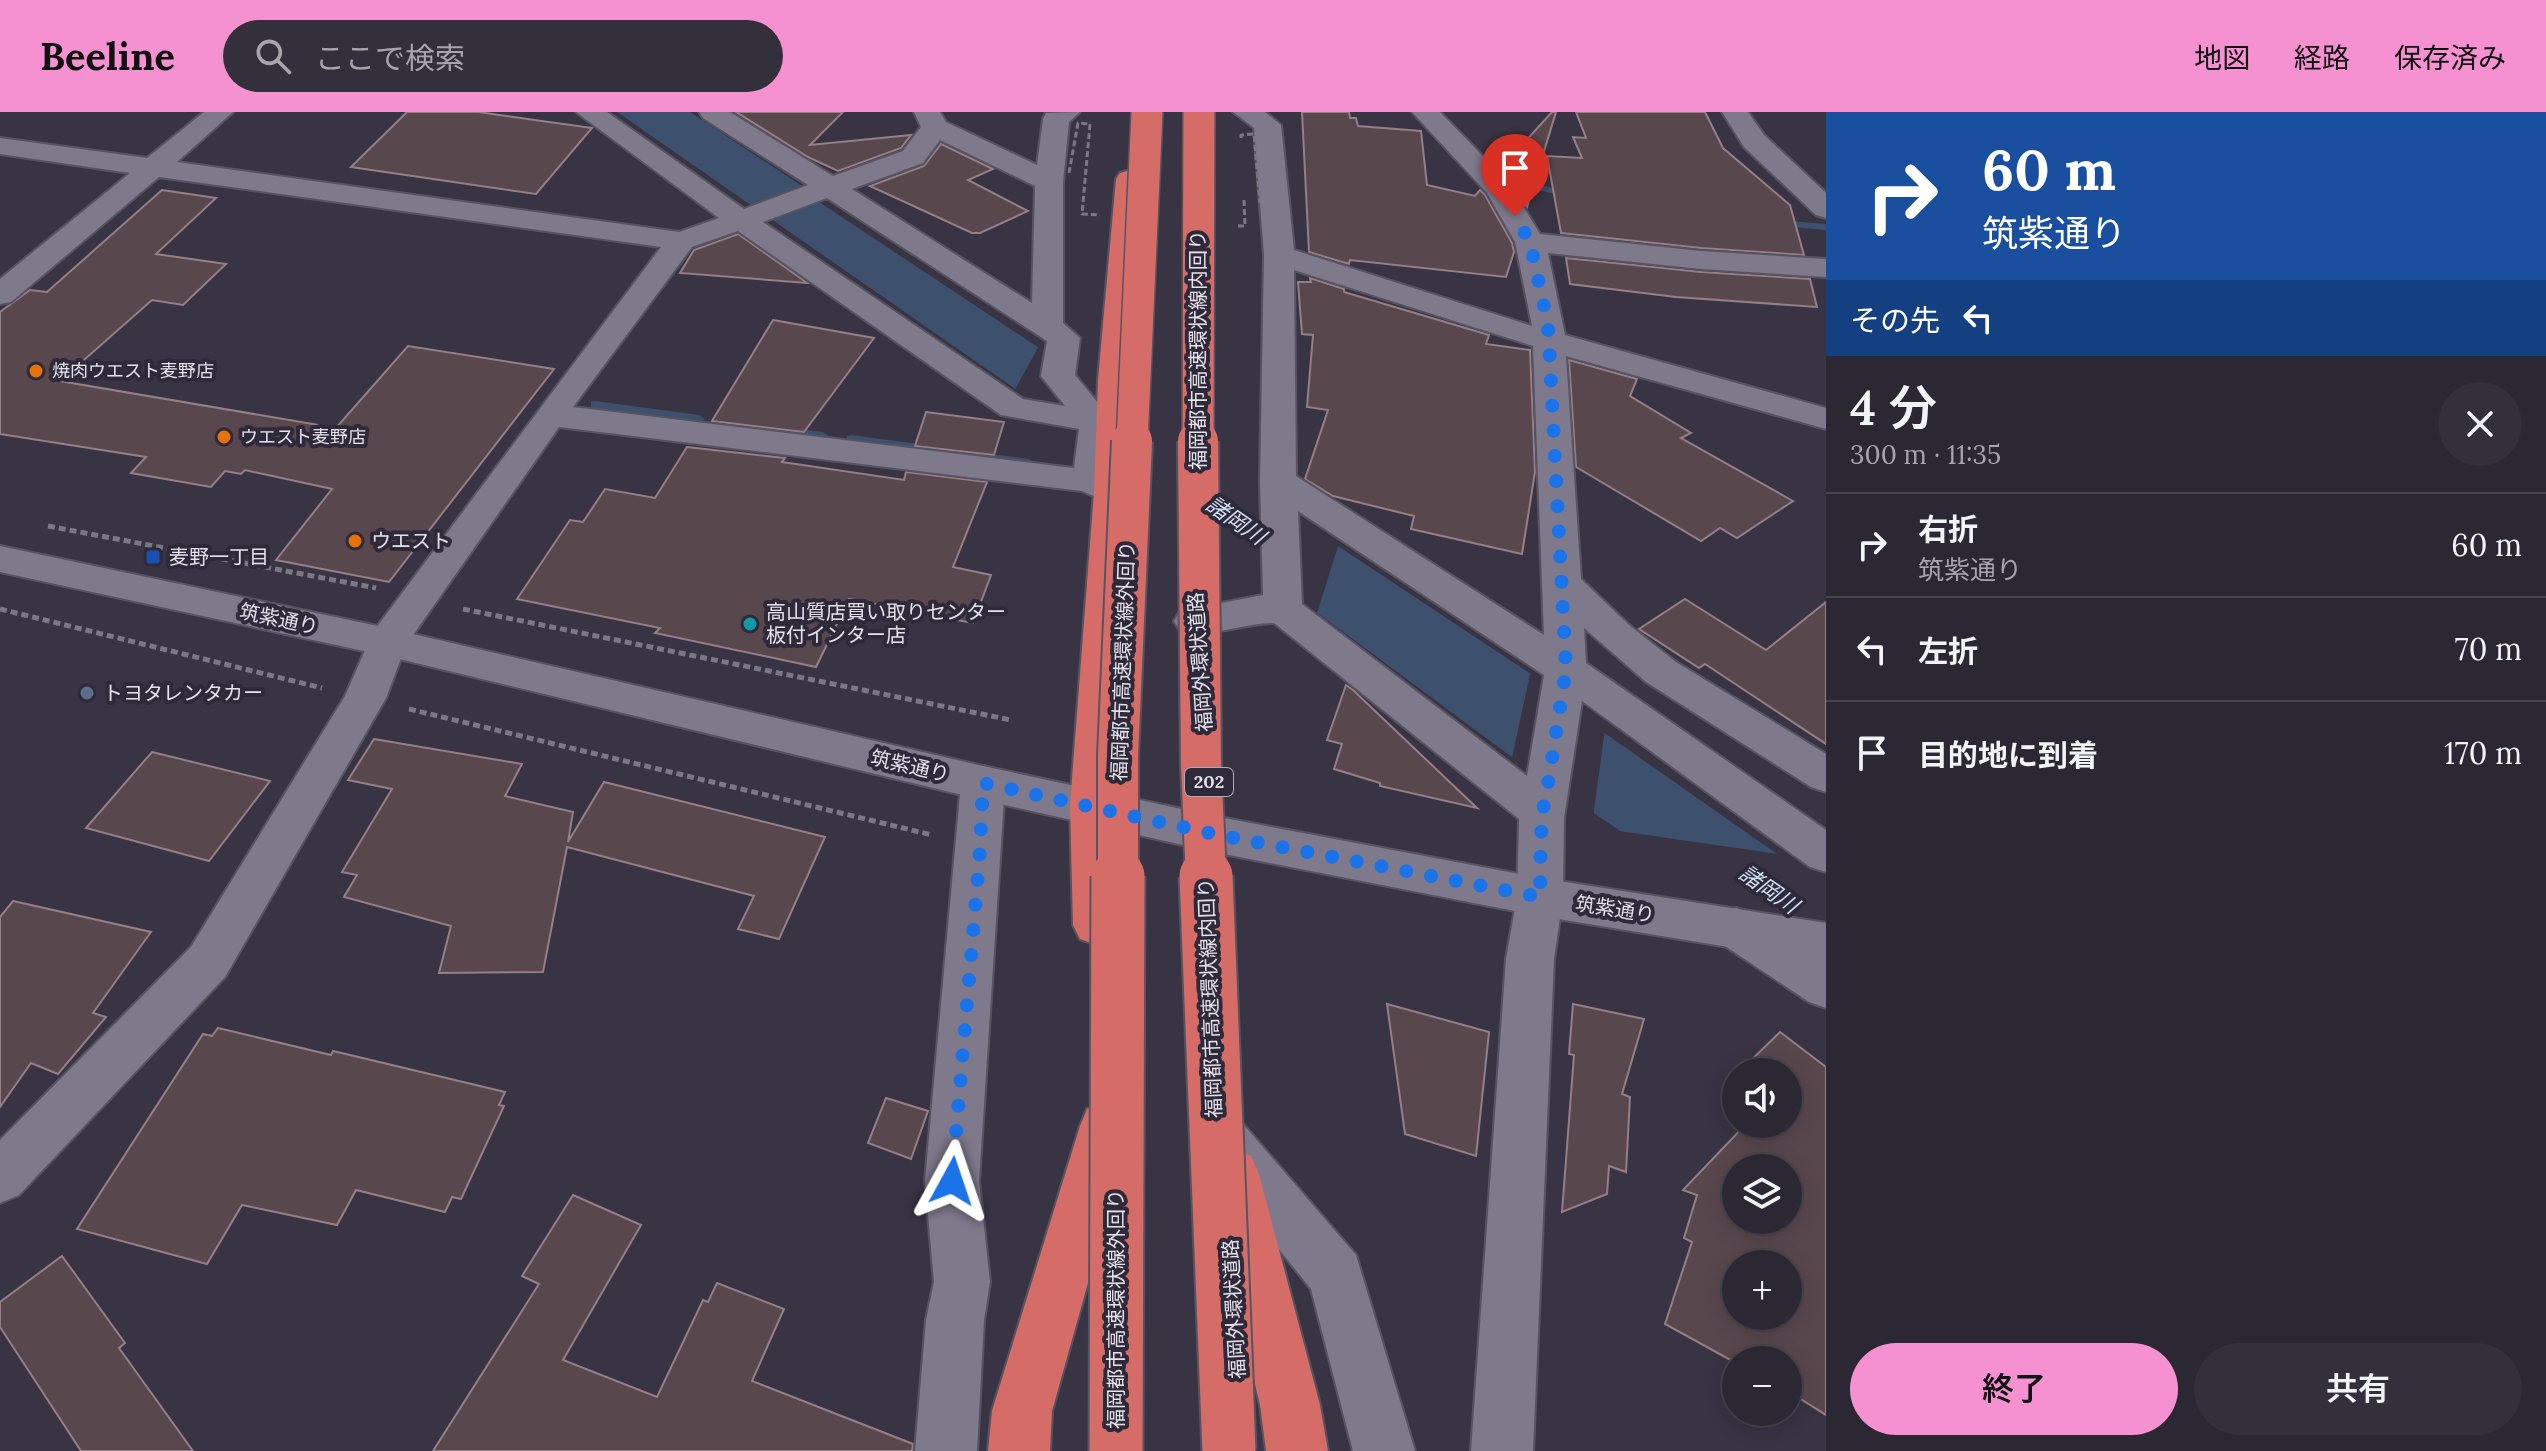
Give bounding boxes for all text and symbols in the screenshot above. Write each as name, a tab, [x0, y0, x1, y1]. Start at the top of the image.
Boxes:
search box	[223, 20, 783, 92]
text: Beeline	[40, 32, 175, 80]
icon: search	[251, 34, 295, 78]
text: ここで検索	[315, 39, 465, 77]
text: 地図	[2194, 40, 2250, 76]
text: 経路	[2294, 40, 2350, 76]
text: 保存済み	[2394, 40, 2506, 76]
pin	[1481, 134, 1549, 216]
text: 60 m	[1982, 134, 2116, 205]
icon: right	[1850, 144, 1954, 248]
icon: arrive	[1493, 146, 1537, 190]
text: 筑紫通り	[1982, 210, 2126, 256]
street label: 福岡都市高速環状線内回り	[1185, 230, 1210, 470]
icon: left	[1956, 296, 2000, 340]
text: その先	[1850, 301, 1940, 339]
place label: 焼肉ウエスト麦野店	[52, 359, 214, 382]
marker: 焼肉ウエスト麦野店	[27, 362, 45, 380]
text: 4 分	[1850, 377, 1937, 438]
button: close	[2438, 382, 2522, 466]
place label: ウエスト麦野店	[240, 425, 366, 448]
marker: ウエスト麦野店	[215, 428, 233, 446]
text: 300 m · 11:35	[1850, 438, 2001, 471]
water label: 諸岡川	[1201, 490, 1273, 552]
text: 右折	[1918, 510, 1978, 548]
icon: right	[1850, 523, 1894, 567]
text: 60 m	[2451, 526, 2522, 564]
place label: ウエスト	[371, 528, 451, 553]
marker: ウエスト	[346, 532, 364, 550]
street label: 福岡都市高速環状線外回り	[1106, 541, 1139, 781]
place label: 麦野一丁目	[169, 544, 269, 569]
marker: 麦野一丁目	[144, 548, 162, 566]
text: 筑紫通り	[1918, 553, 2022, 586]
street label: 福岡外環状道路	[1182, 591, 1217, 733]
street label: 筑紫通り	[237, 598, 321, 639]
place label: 高山質店買い取りセンター 板付インター店	[766, 599, 1006, 647]
marker: 高山質店買い取りセンター 板付インター店	[741, 615, 759, 633]
icon: left	[1850, 627, 1894, 671]
text: 70 m	[2455, 630, 2522, 668]
text: 左折	[1918, 632, 1978, 670]
place label: トヨタレンタカー	[103, 680, 263, 705]
marker: トヨタレンタカー	[78, 684, 96, 702]
icon: arrive	[1850, 731, 1894, 775]
text: 170 m	[2444, 734, 2522, 772]
text: 目的地に到着	[1918, 736, 2098, 774]
street label: 筑紫通り	[868, 744, 952, 787]
road number: 202	[1185, 768, 1233, 796]
water label: 諸岡川	[1734, 859, 1806, 921]
street label: 福岡都市高速環状線内回り	[1193, 878, 1226, 1118]
street label: 筑紫通り	[1574, 890, 1657, 927]
map controls	[1722, 1058, 1802, 1426]
button: sound	[1722, 1058, 1802, 1138]
position arrow	[910, 1139, 994, 1223]
button: layers	[1722, 1154, 1802, 1234]
street label: 福岡都市高速環状線外回り	[1103, 1189, 1128, 1429]
street label: 福岡外環状道路	[1217, 1238, 1250, 1380]
button: +	[1722, 1250, 1802, 1330]
button: 終了	[1850, 1343, 2178, 1435]
button: 共有	[2194, 1343, 2522, 1435]
button: −	[1722, 1346, 1802, 1426]

